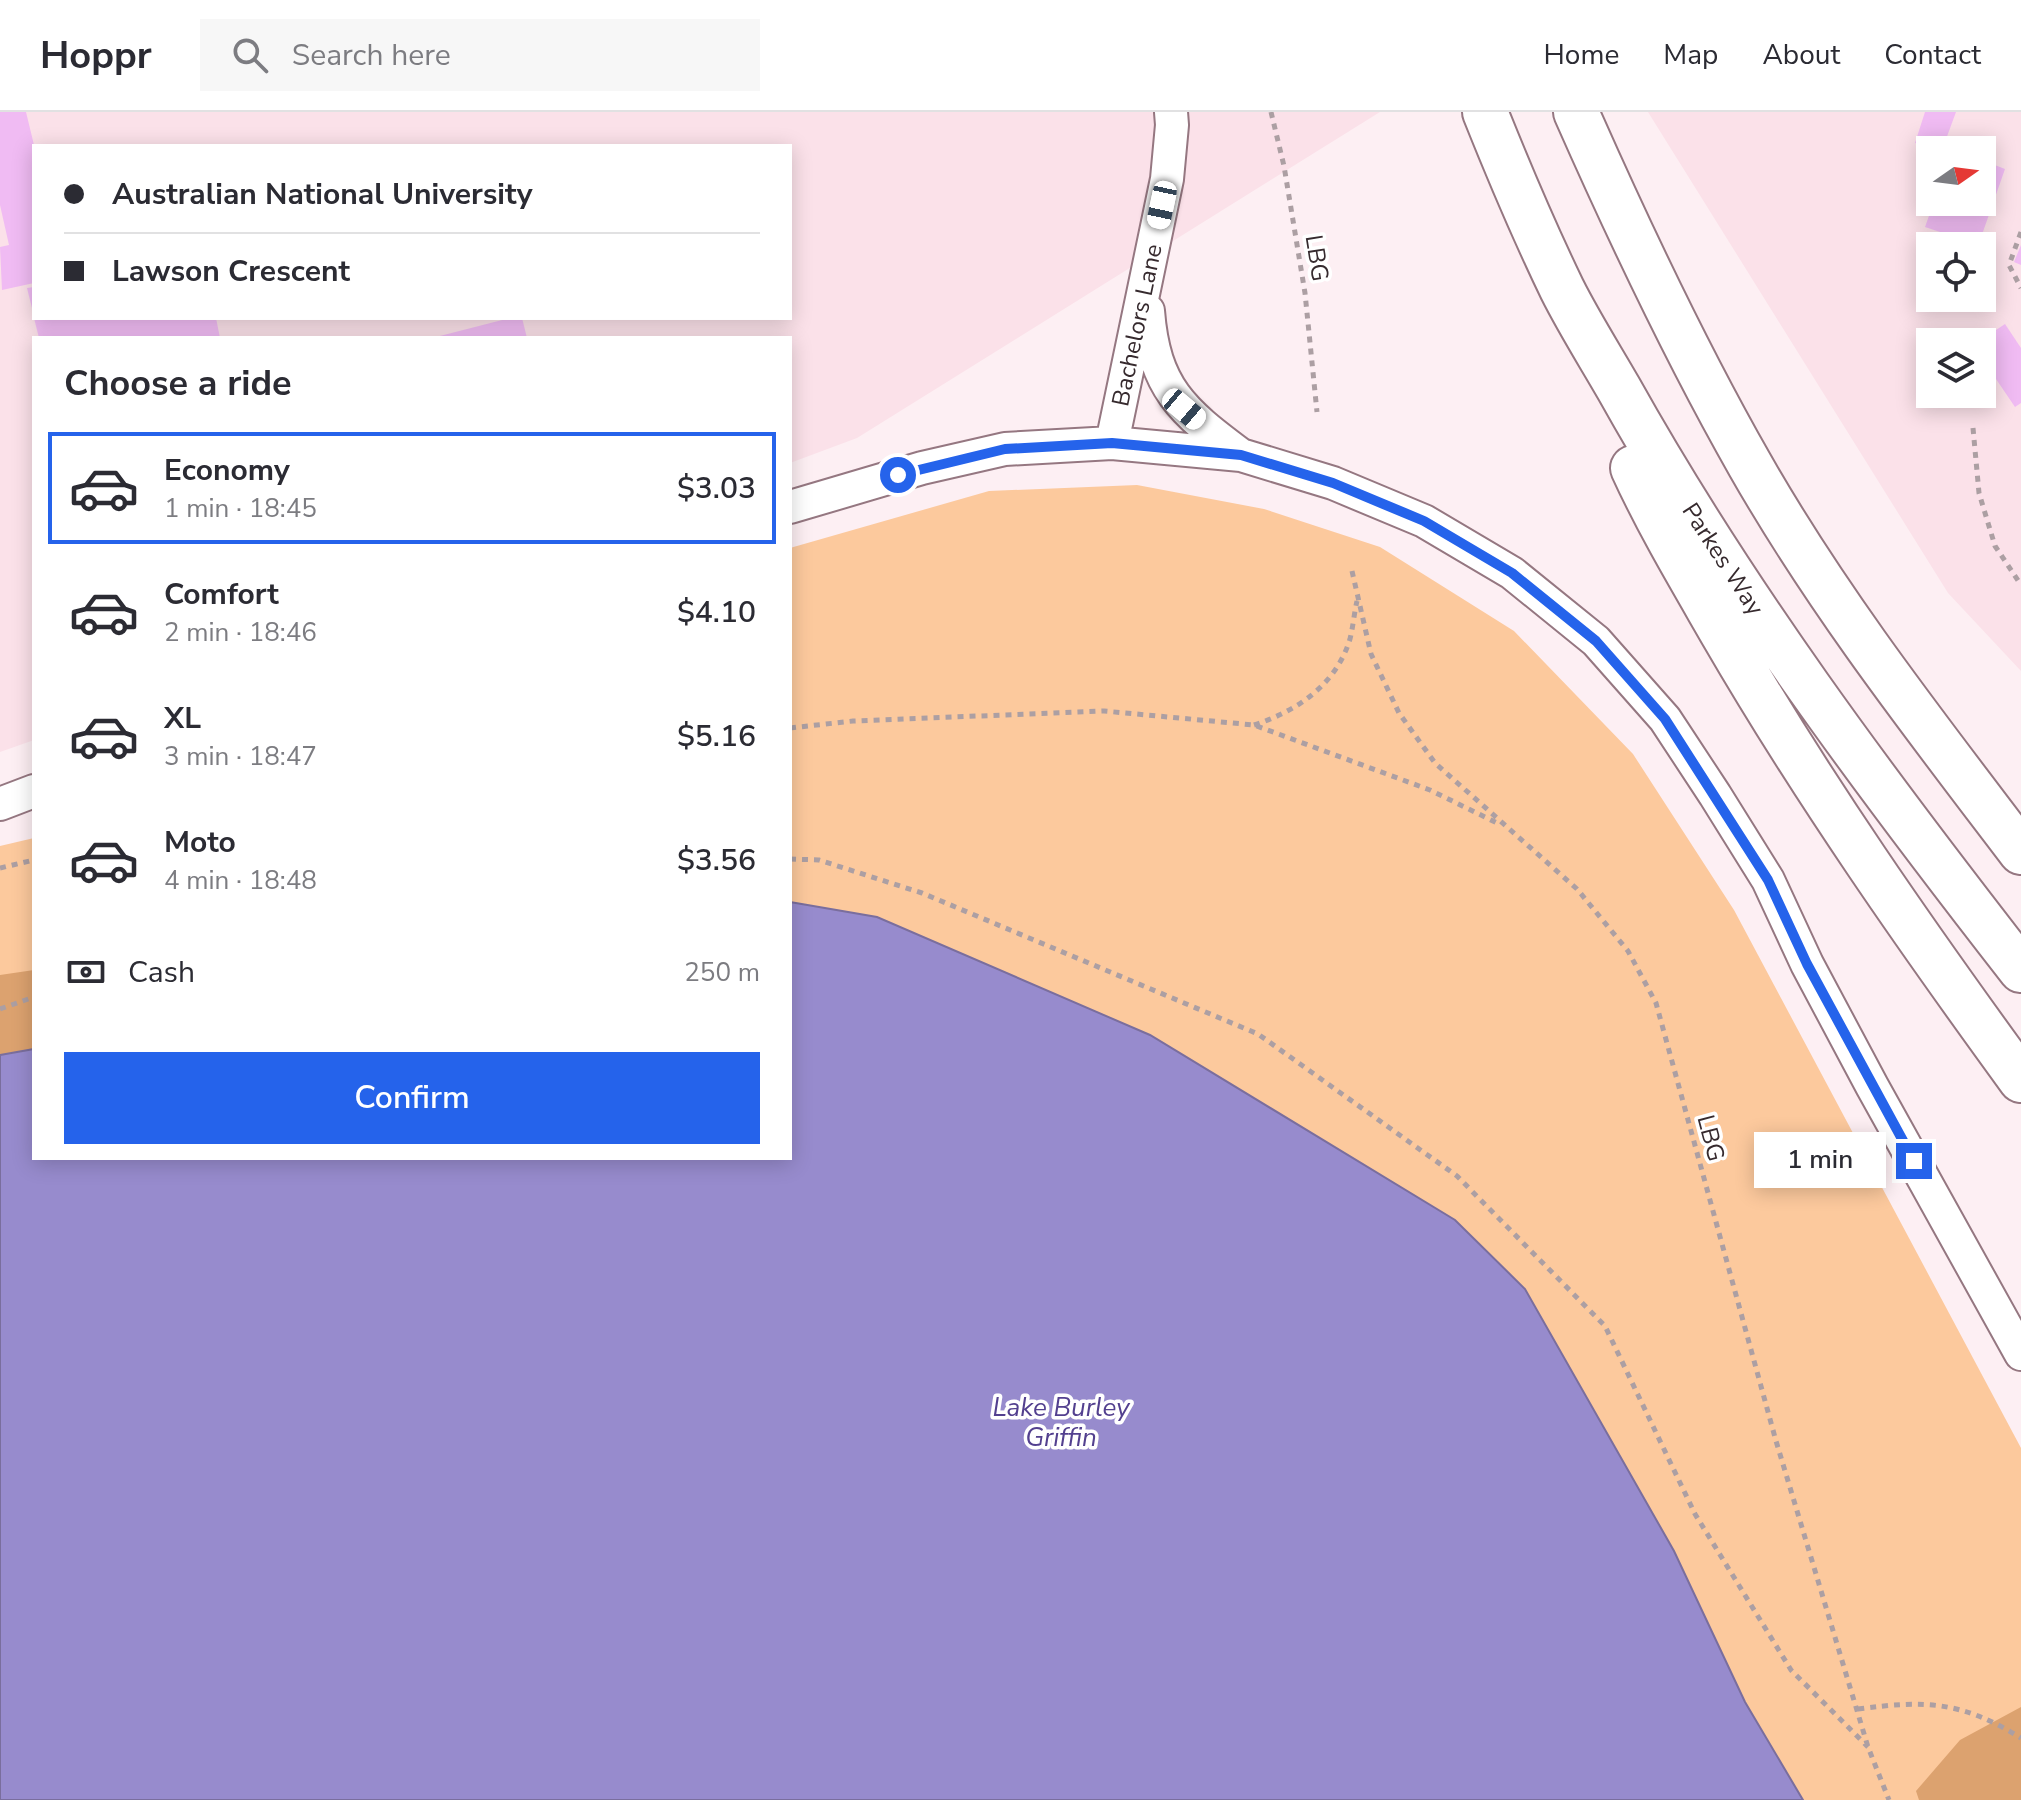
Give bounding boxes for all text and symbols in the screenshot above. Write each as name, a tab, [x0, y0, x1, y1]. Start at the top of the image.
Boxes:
search box	[200, 19, 760, 91]
text: Hoppr	[40, 30, 152, 81]
icon: search	[228, 33, 272, 77]
text: Search here	[292, 35, 451, 76]
text: Home	[1544, 36, 1619, 74]
text: Map	[1663, 36, 1718, 74]
text: About	[1762, 36, 1840, 74]
text: Contact	[1884, 36, 1981, 74]
north arrow	[1916, 136, 1996, 216]
map controls	[1916, 136, 1996, 408]
text: Australian National University	[112, 174, 532, 215]
car	[1145, 179, 1179, 231]
street label: LBG	[1298, 232, 1336, 284]
button: locate	[1916, 232, 1996, 312]
street label: Bachelors Lane	[1104, 241, 1170, 409]
text: Lawson Crescent	[112, 251, 350, 292]
button: layers	[1916, 328, 1996, 408]
text: Choose a ride	[64, 359, 292, 408]
car	[1158, 384, 1210, 434]
text: Economy	[164, 450, 290, 491]
icon: car	[68, 452, 140, 524]
route start	[880, 457, 916, 493]
text: $3.03	[677, 468, 756, 509]
text: 1 min · 18:45	[164, 491, 317, 526]
street label: Parkes Way	[1675, 497, 1772, 622]
text: Comfort	[164, 574, 279, 615]
icon: car	[68, 576, 140, 648]
text: $4.10	[677, 592, 756, 633]
text: 2 min · 18:46	[164, 615, 317, 650]
text: XL	[164, 698, 201, 739]
icon: car	[68, 700, 140, 772]
text: $5.16	[677, 716, 756, 757]
text: 3 min · 18:47	[164, 739, 317, 774]
text: Moto	[164, 822, 236, 863]
icon: car	[68, 824, 140, 896]
text: $3.56	[677, 840, 756, 881]
text: 4 min · 18:48	[164, 863, 317, 898]
icon: cash	[64, 950, 108, 994]
text: Cash	[128, 952, 195, 993]
text: 250 m	[684, 955, 760, 990]
button: Confirm	[64, 1052, 760, 1144]
street label: LBG	[1690, 1111, 1732, 1165]
callout: 1 min	[1754, 1133, 1886, 1189]
text: 1 min	[1787, 1142, 1853, 1177]
route end	[1896, 1143, 1932, 1179]
water label: Lake Burley Griffin	[992, 1390, 1131, 1455]

